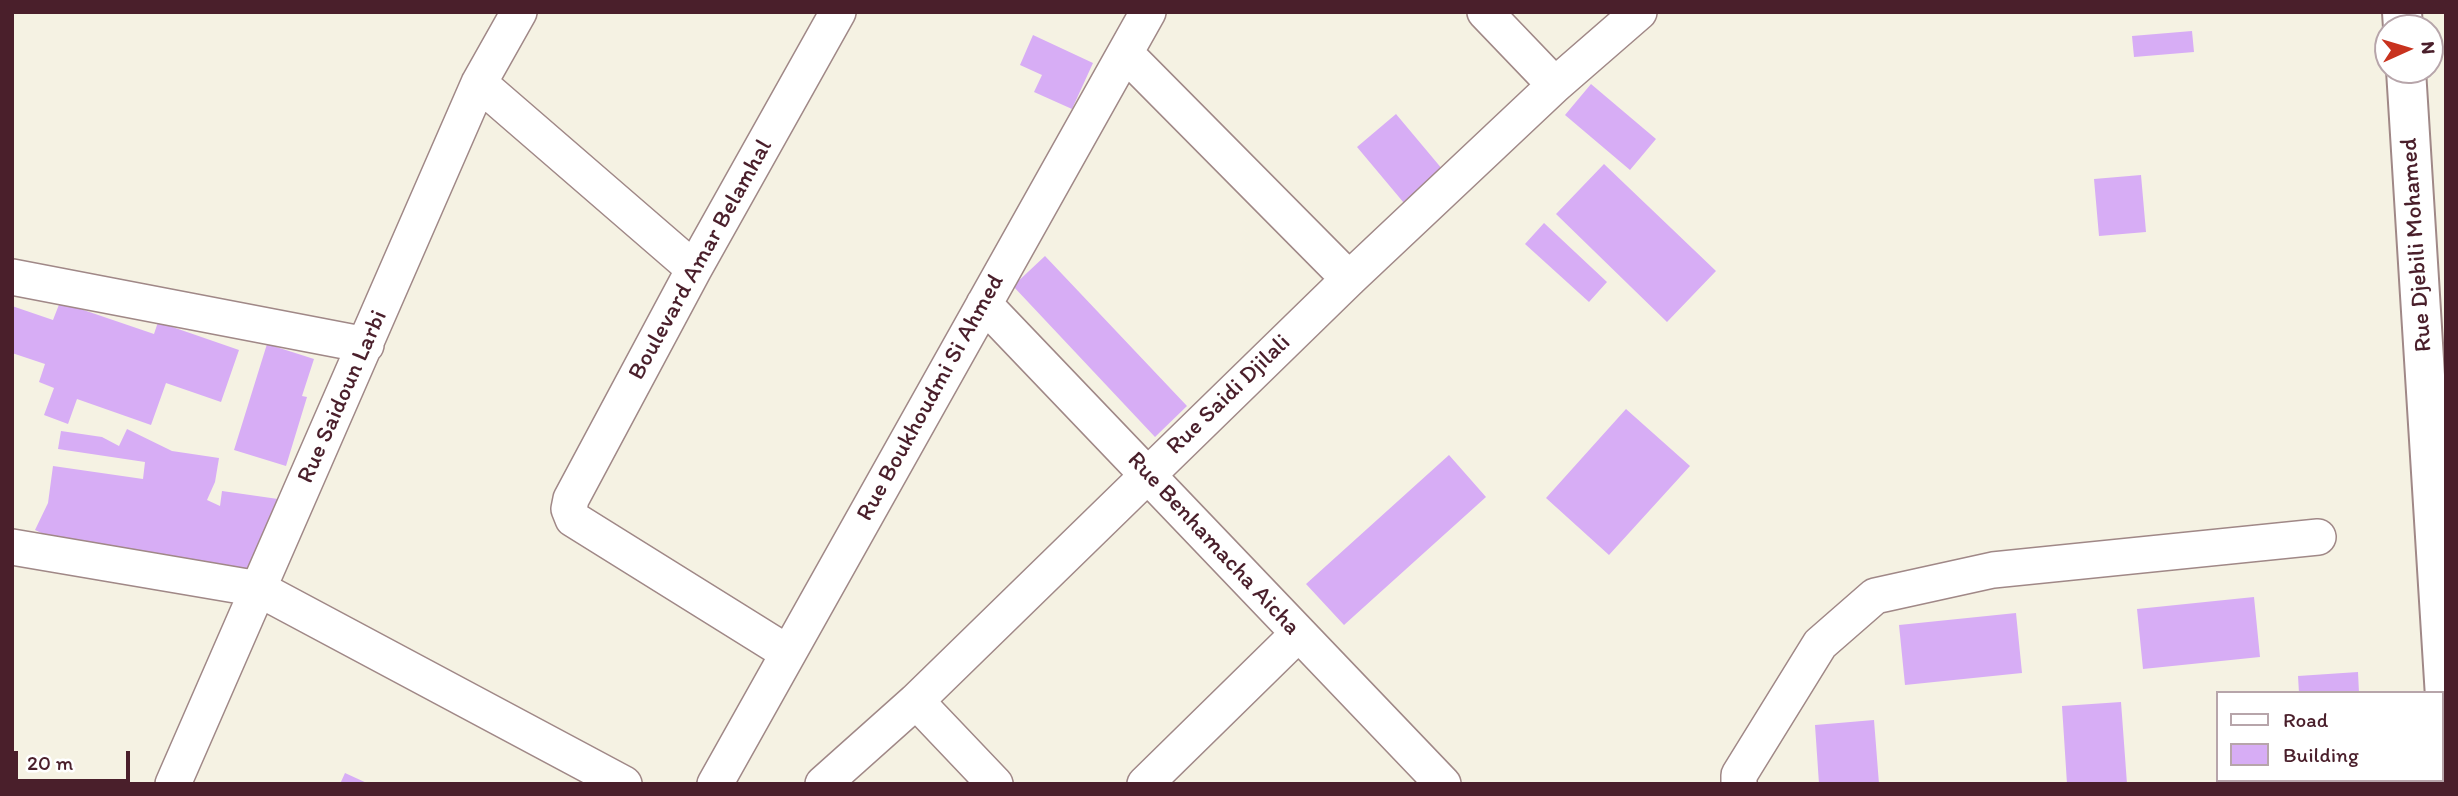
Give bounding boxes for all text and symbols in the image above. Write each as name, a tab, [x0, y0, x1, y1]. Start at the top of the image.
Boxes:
north arrow	[2374, 14, 2444, 84]
text: N	[2417, 40, 2440, 55]
street label: Boulevard Amar Belamhal	[623, 135, 779, 385]
street label: Rue Djebili Mohamed	[2395, 137, 2439, 353]
street label: Rue Boukhoudmi Si Ahmed	[851, 270, 1011, 526]
street label: Rue Saidoun Larbi	[292, 306, 394, 488]
street label: Rue Saidi Djilali	[1161, 329, 1297, 461]
street label: Rue Benhamacha Aicha	[1121, 446, 1305, 642]
legend	[2216, 691, 2444, 782]
text: Road	[2283, 707, 2328, 732]
scale bar	[18, 736, 133, 780]
text: Building	[2283, 742, 2359, 767]
text: 20 m	[27, 750, 73, 775]

